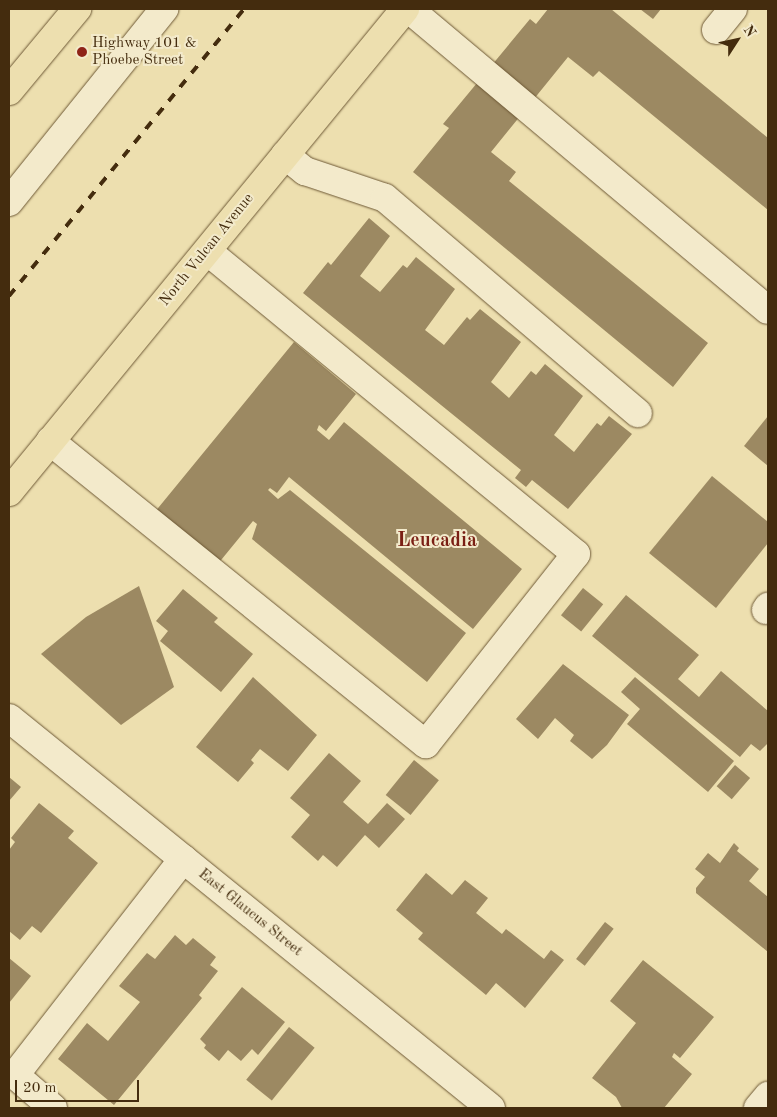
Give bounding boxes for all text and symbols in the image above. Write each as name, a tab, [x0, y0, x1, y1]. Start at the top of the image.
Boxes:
north arrow	[712, 15, 762, 65]
text: N	[740, 23, 758, 40]
place label: Highway 101 & Phoebe Street	[92, 34, 197, 69]
marker: Highway 101 & Phoebe Street	[76, 46, 88, 58]
street label: North Vulcan Avenue	[156, 190, 258, 310]
district label: Leucadia	[397, 529, 477, 553]
street label: East Glaucus Street	[194, 865, 306, 961]
scale bar	[18, 1070, 141, 1102]
text: 20 m	[23, 1081, 57, 1096]

